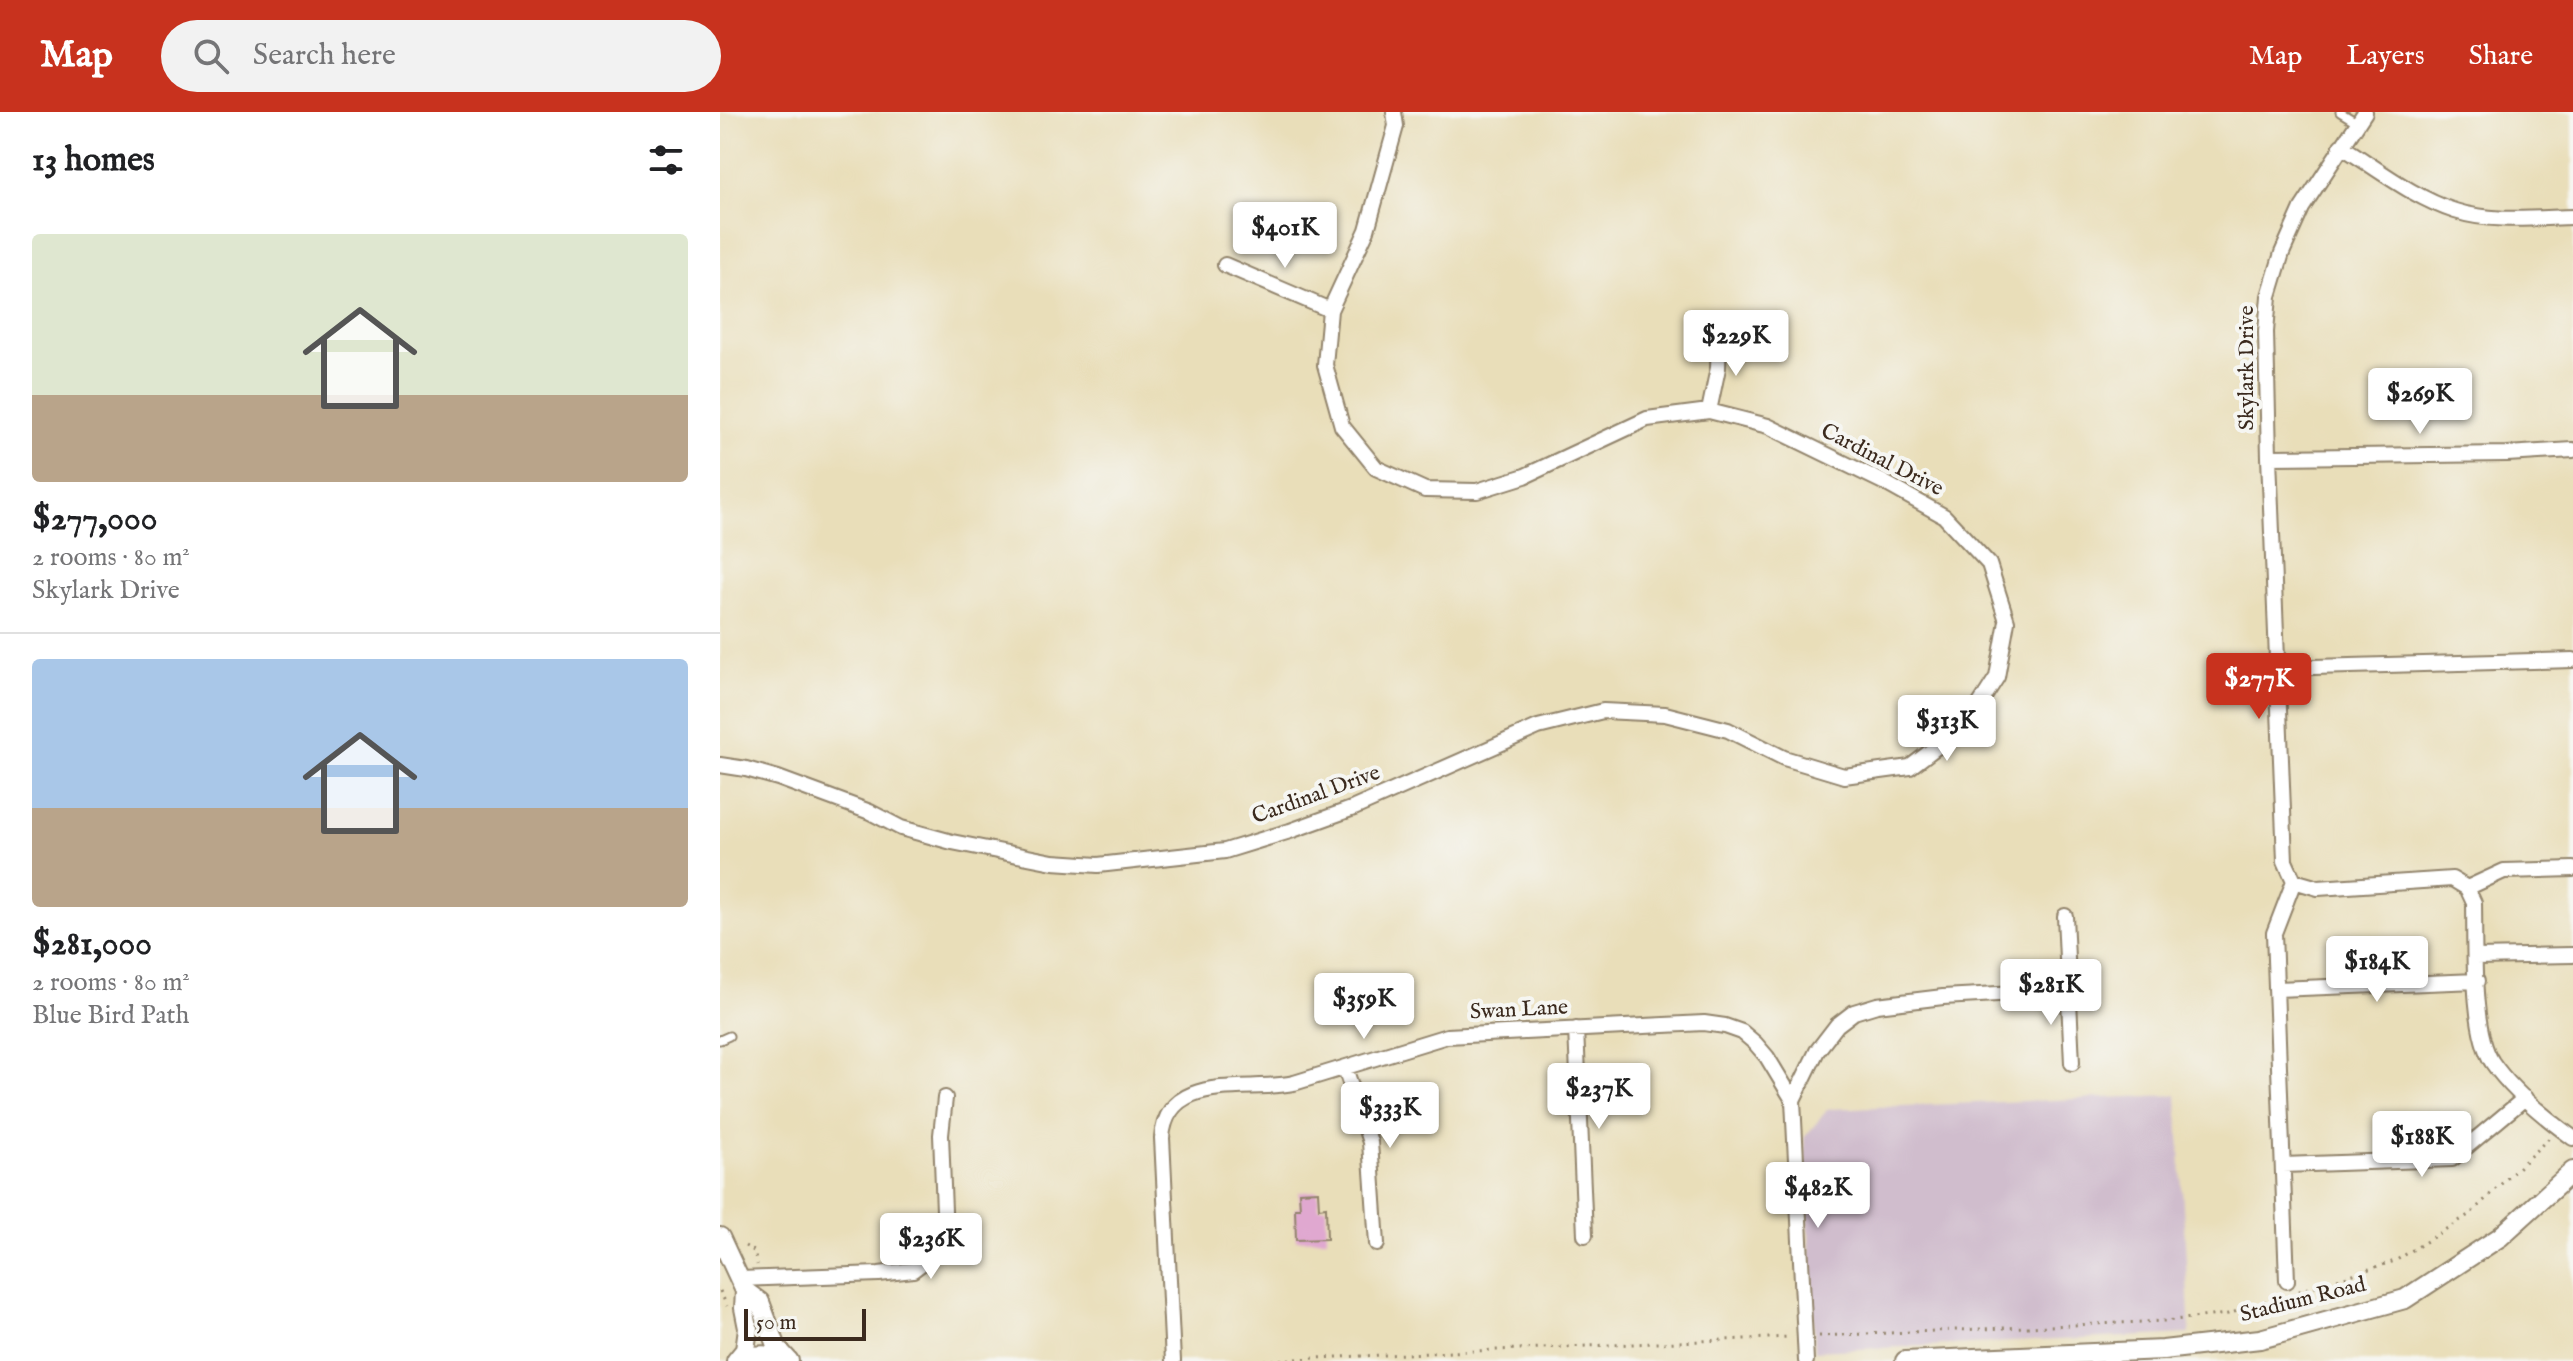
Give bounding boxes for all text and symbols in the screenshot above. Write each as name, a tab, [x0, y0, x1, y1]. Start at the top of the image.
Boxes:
search box	[161, 20, 721, 92]
text: Map	[40, 32, 113, 80]
icon: search	[189, 34, 233, 78]
text: Search here	[253, 37, 396, 75]
text: Map	[2249, 39, 2302, 74]
text: Layers	[2346, 39, 2425, 74]
text: Share	[2469, 39, 2533, 74]
icon: filters	[644, 138, 688, 182]
text: 13 homes	[32, 139, 155, 182]
pin: $401K	[1229, 202, 1341, 270]
text: $401K	[1251, 211, 1319, 244]
icon: home	[288, 286, 432, 430]
street label: Skylark Drive	[2233, 306, 2261, 431]
pin: $229K	[1680, 310, 1792, 378]
text: $229K	[1702, 319, 1770, 352]
pin: $269K	[2364, 368, 2476, 436]
text: $269K	[2386, 377, 2454, 410]
street label: Cardinal Drive	[1816, 417, 1948, 503]
text: $277,000	[32, 498, 157, 541]
text: 2 rooms · 80 m²	[32, 541, 190, 574]
text: Skylark Drive	[32, 574, 180, 607]
pin: $277K	[2203, 653, 2315, 721]
text: $277K	[2224, 662, 2294, 695]
pin: $313K	[1891, 695, 2003, 763]
text: $313K	[1916, 704, 1978, 737]
icon: home	[288, 711, 432, 855]
street label: Cardinal Drive	[1248, 759, 1384, 831]
text: $281,000	[32, 923, 152, 966]
pin: $184K	[2321, 936, 2433, 1004]
text: $184K	[2344, 945, 2410, 978]
pin: $281K	[1995, 959, 2107, 1027]
text: 2 rooms · 80 m²	[32, 966, 190, 999]
text: $281K	[2018, 968, 2084, 1001]
pin: $359K	[1308, 973, 1420, 1041]
text: $359K	[1332, 982, 1396, 1015]
street label: Swan Lane	[1469, 993, 1569, 1027]
text: Blue Bird Path	[32, 999, 189, 1032]
pin: $237K	[1543, 1063, 1655, 1131]
text: $237K	[1565, 1072, 1633, 1105]
pin: $333K	[1334, 1082, 1446, 1150]
text: $333K	[1359, 1091, 1421, 1124]
pin: $188K	[2366, 1111, 2478, 1179]
text: $188K	[2390, 1120, 2454, 1153]
pin: $482K	[1762, 1162, 1874, 1230]
text: $482K	[1784, 1171, 1852, 1204]
pin: $236K	[875, 1213, 987, 1281]
text: $236K	[898, 1222, 964, 1255]
street label: Stadium Road	[2237, 1271, 2369, 1329]
scale bar	[744, 1305, 866, 1341]
text: 50 m	[756, 1309, 797, 1337]

